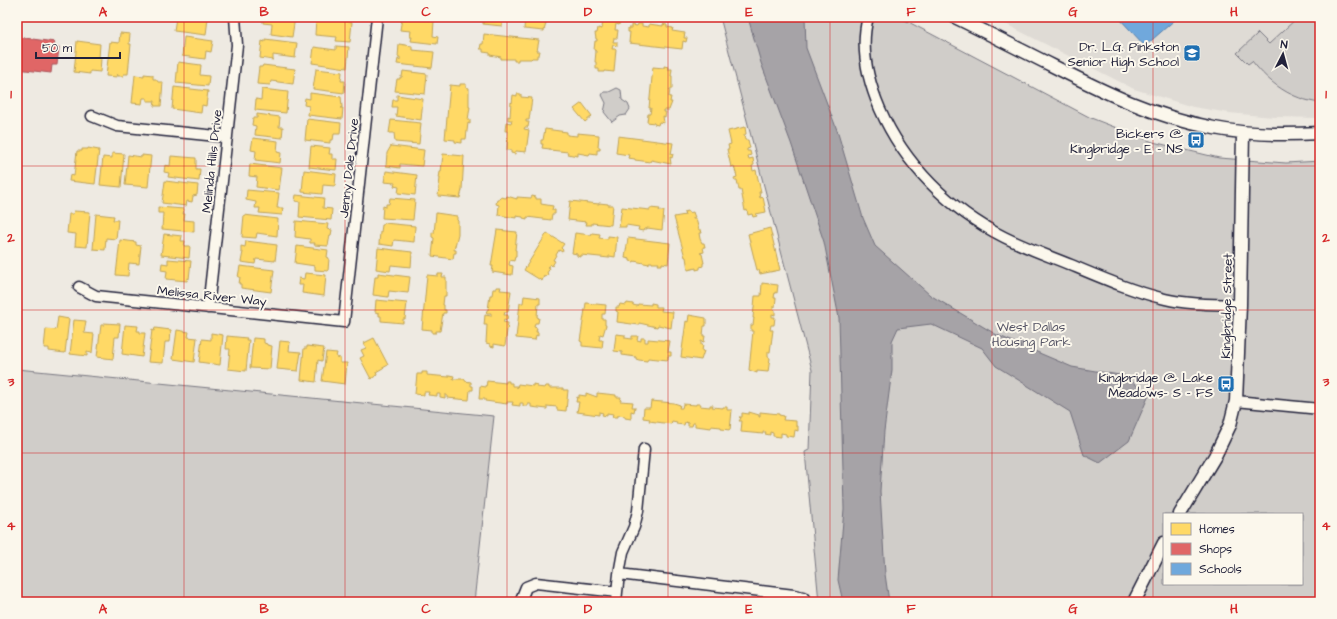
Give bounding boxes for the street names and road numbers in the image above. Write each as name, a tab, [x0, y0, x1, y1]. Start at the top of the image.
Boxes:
street label: Melinda Hills Drive	[198, 109, 226, 214]
street label: Jenny Dale Drive	[335, 117, 364, 219]
street label: Kingbridge Street	[1217, 253, 1238, 359]
street label: Melissa River Way	[156, 281, 268, 312]

